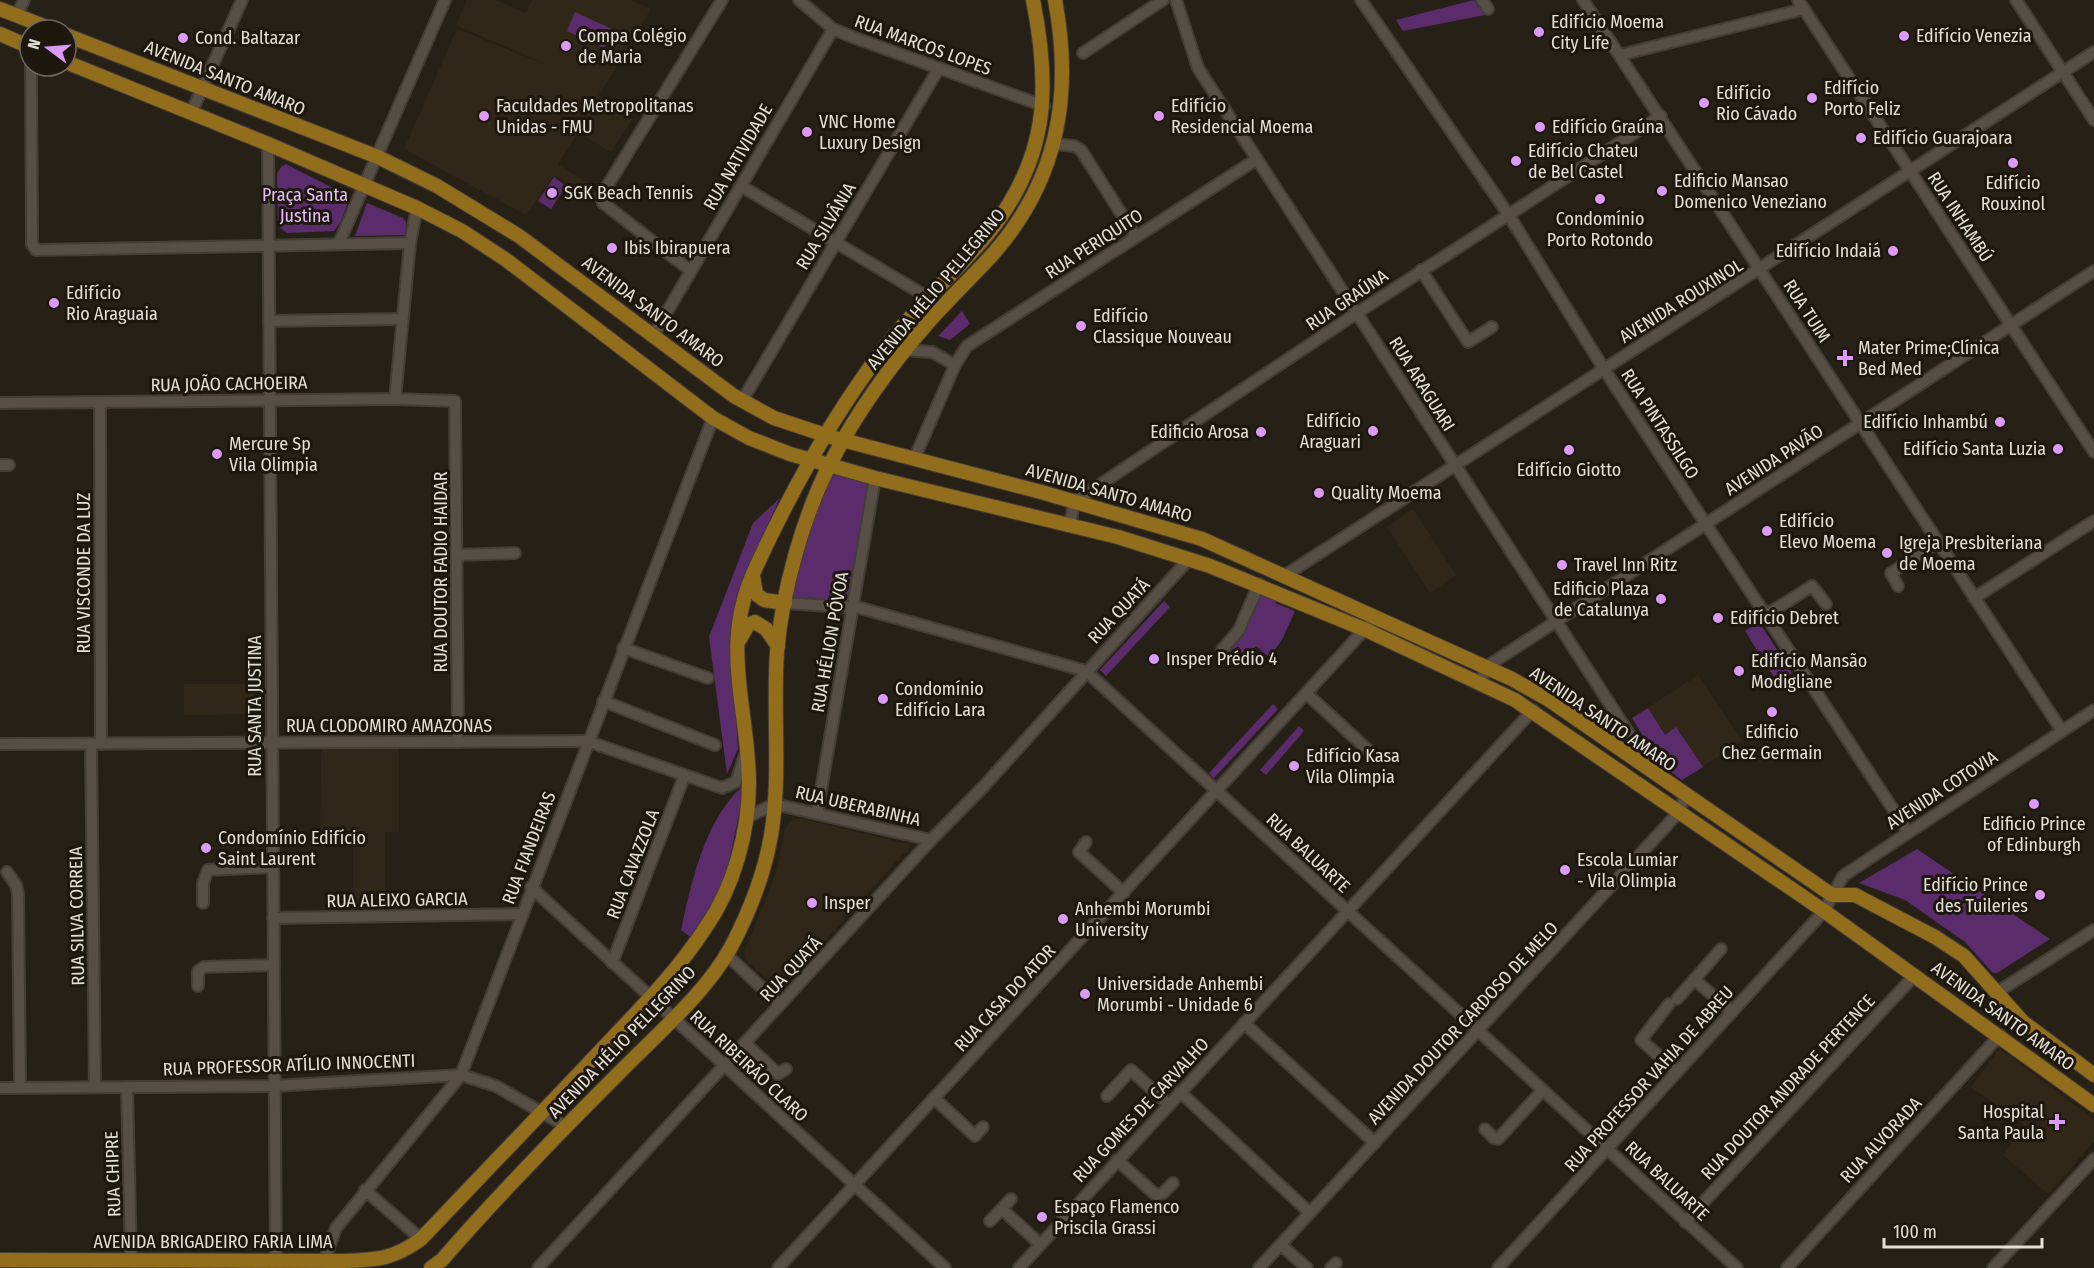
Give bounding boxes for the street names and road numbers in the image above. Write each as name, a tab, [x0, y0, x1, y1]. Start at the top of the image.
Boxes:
street label: RUA MARCOS LOPES	[852, 10, 994, 80]
street label: AVENIDA SANTO AMARO	[141, 36, 309, 120]
street label: RUA NATIVIDADE	[699, 100, 777, 214]
street label: RUA INHAMBÚ	[1923, 167, 1998, 266]
street label: RUA SILVÂNIA	[791, 178, 861, 274]
street label: AVENIDA HÉLIO PELLEGRINO	[862, 203, 1010, 374]
street label: RUA PERIQUITO	[1041, 204, 1147, 284]
street label: AVENIDA SANTO AMARO	[578, 252, 728, 372]
street label: AVENIDA ROUXINOL	[1615, 254, 1747, 348]
street label: RUA GRAÚNA	[1301, 263, 1393, 335]
street label: RUA TUIM	[1779, 276, 1835, 346]
street label: RUA ARAGUARI	[1384, 333, 1460, 435]
street label: RUA PINTASSILGO	[1616, 365, 1704, 483]
street label: RUA JOÃO CACHOEIRA	[150, 372, 308, 396]
street label: AVENIDA PAVÃO	[1720, 420, 1828, 500]
street label: AVENIDA SANTO AMARO	[1023, 459, 1195, 527]
street label: RUA DOUTOR FADIO HAIDAR	[430, 471, 452, 673]
street label: RUA VISCONDE DA LUZ	[73, 492, 95, 654]
street label: RUA HÉLION PÓVOA	[806, 569, 853, 714]
street label: RUA QUATÁ	[1083, 573, 1155, 648]
street label: RUA SANTA JUSTINA	[244, 635, 266, 777]
street label: AVENIDA SANTO AMARO	[1526, 662, 1680, 776]
street label: RUA CLODOMIRO AMAZONAS	[286, 715, 492, 737]
street label: AVENIDA COTOVIA	[1882, 746, 2002, 834]
street label: RUA UBERABINHA	[793, 781, 923, 831]
street label: RUA FIANDEIRAS	[497, 789, 561, 907]
street label: RUA CAVAZZOLA	[602, 806, 664, 922]
street label: RUA BALUARTE	[1261, 809, 1355, 897]
street label: RUA SILVA CORREIA	[65, 846, 89, 986]
street label: RUA ALEIXO GARCIA	[326, 888, 468, 912]
street label: AVENIDA DOUTOR CARDOSO DE MELO	[1363, 917, 1563, 1129]
street label: RUA QUATÁ	[755, 931, 827, 1006]
street label: RUA CASA DO ATOR	[950, 940, 1060, 1056]
street label: AVENIDA SANTO AMARO	[1927, 957, 2079, 1075]
street label: AVENIDA HÉLIO PELLEGRINO	[543, 961, 700, 1123]
street label: RUA PROFESSOR VAHIA DE ABREU	[1560, 982, 1738, 1176]
street label: RUA DOUTOR ANDRADE PERTENCE	[1696, 990, 1880, 1184]
street label: RUA RIBEIRÃO CLARO	[685, 1006, 813, 1126]
street label: RUA GOMES DE CARVALHO	[1068, 1033, 1214, 1187]
street label: RUA PROFESSOR ATÍLIO INNOCENTI	[162, 1049, 416, 1080]
street label: RUA ALVORADA	[1836, 1092, 1927, 1187]
street label: RUA CHIPRE	[101, 1131, 125, 1217]
street label: RUA BALUARTE	[1620, 1137, 1714, 1225]
street label: AVENIDA BRIGADEIRO FARIA LIMA	[93, 1231, 333, 1253]

